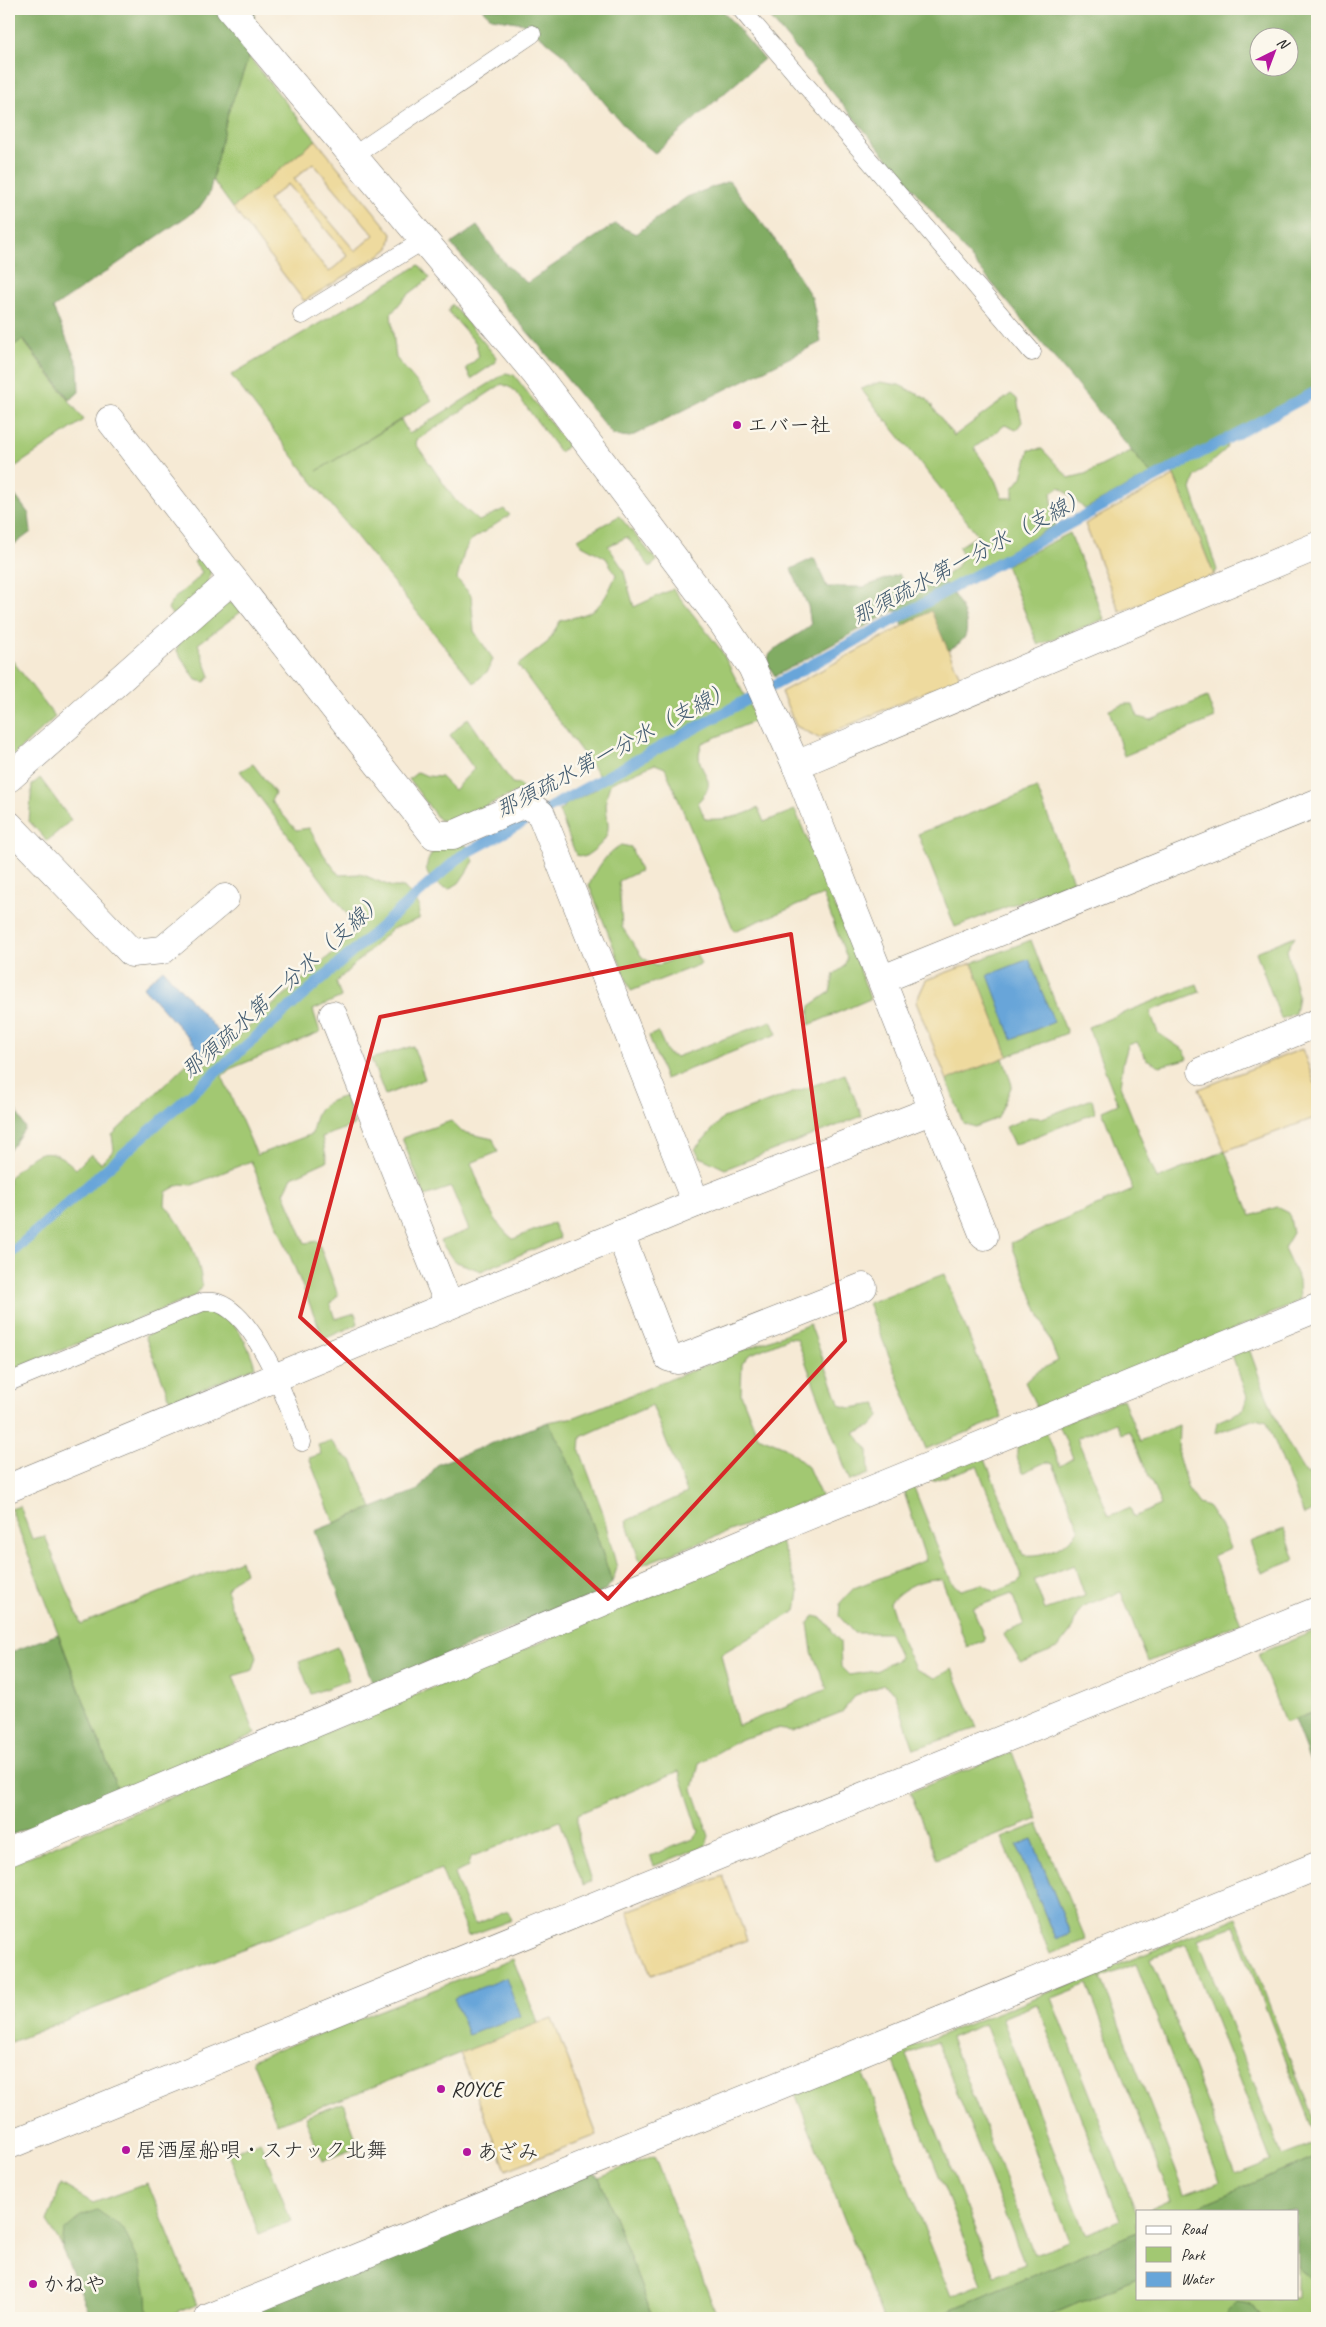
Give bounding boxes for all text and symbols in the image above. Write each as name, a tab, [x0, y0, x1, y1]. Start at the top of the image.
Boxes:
north arrow	[1248, 28, 1298, 78]
text: N	[1273, 33, 1293, 53]
place label: エバー社	[747, 412, 831, 438]
marker: エバー社	[731, 419, 743, 431]
water label: 那須疏水第一分水（支線）	[847, 483, 1093, 631]
water label: 那須疏水第一分水（支線）	[491, 676, 737, 824]
water label: 那須疏水第一分水（支線）	[176, 887, 390, 1085]
place label: ROYCE	[451, 2076, 505, 2102]
marker: ROYCE	[435, 2083, 447, 2095]
place label: 居酒屋船唄・スナック北舞	[136, 2137, 388, 2163]
place label: あざみ	[477, 2139, 539, 2165]
marker: 居酒屋船唄・スナック北舞	[120, 2144, 132, 2156]
marker: あざみ	[461, 2146, 473, 2158]
legend	[1136, 2210, 1298, 2300]
text: Road	[1181, 2220, 1208, 2239]
text: Park	[1181, 2246, 1206, 2265]
text: Water	[1181, 2270, 1215, 2289]
place label: かねや	[43, 2271, 106, 2297]
marker: かねや	[27, 2278, 39, 2290]

